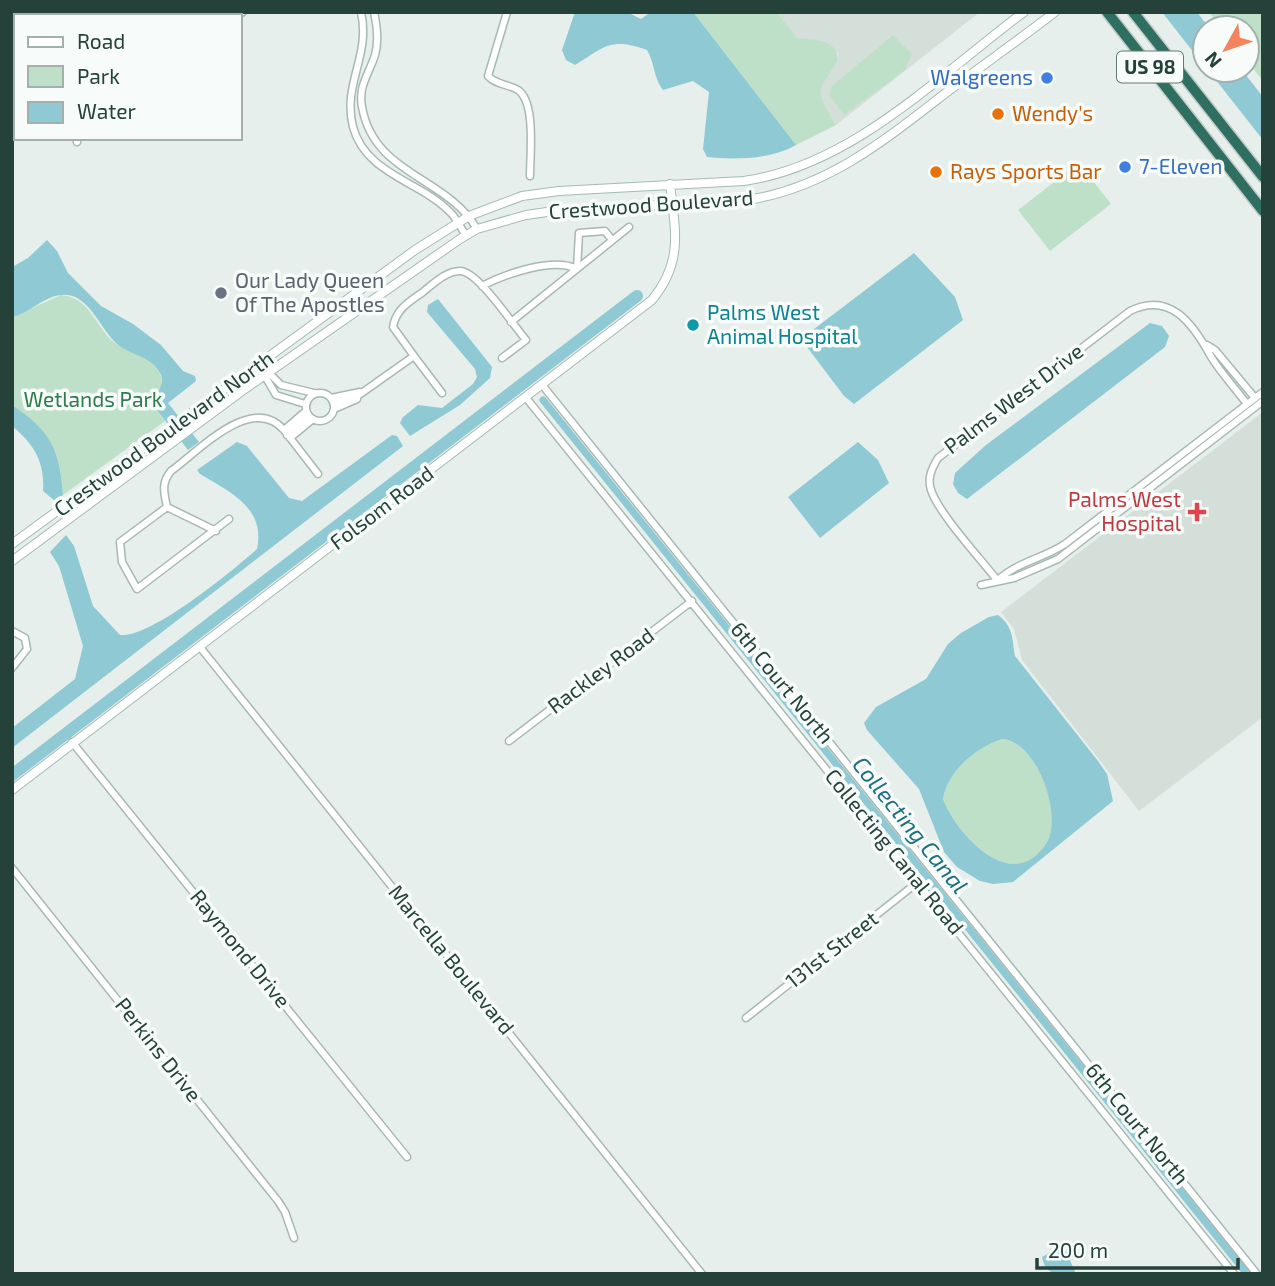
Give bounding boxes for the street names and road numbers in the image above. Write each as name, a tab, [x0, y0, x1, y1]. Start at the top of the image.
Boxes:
road number: US 98	[1117, 52, 1183, 82]
street label: Crestwood Boulevard	[548, 184, 754, 223]
street label: Palms West Drive	[939, 337, 1088, 458]
street label: Crestwood Boulevard North	[49, 345, 278, 521]
street label: Folsom Road	[324, 460, 438, 554]
street label: 6th Court North	[726, 616, 840, 748]
street label: Rackley Road	[542, 622, 658, 718]
street label: Collecting Canal Road	[821, 763, 970, 939]
street label: Marcella Boulevard	[384, 879, 520, 1039]
street label: Raymond Drive	[186, 884, 296, 1012]
street label: 131st Street	[780, 905, 882, 993]
street label: Perkins Drive	[111, 992, 208, 1106]
street label: 6th Court North	[1081, 1057, 1195, 1189]

